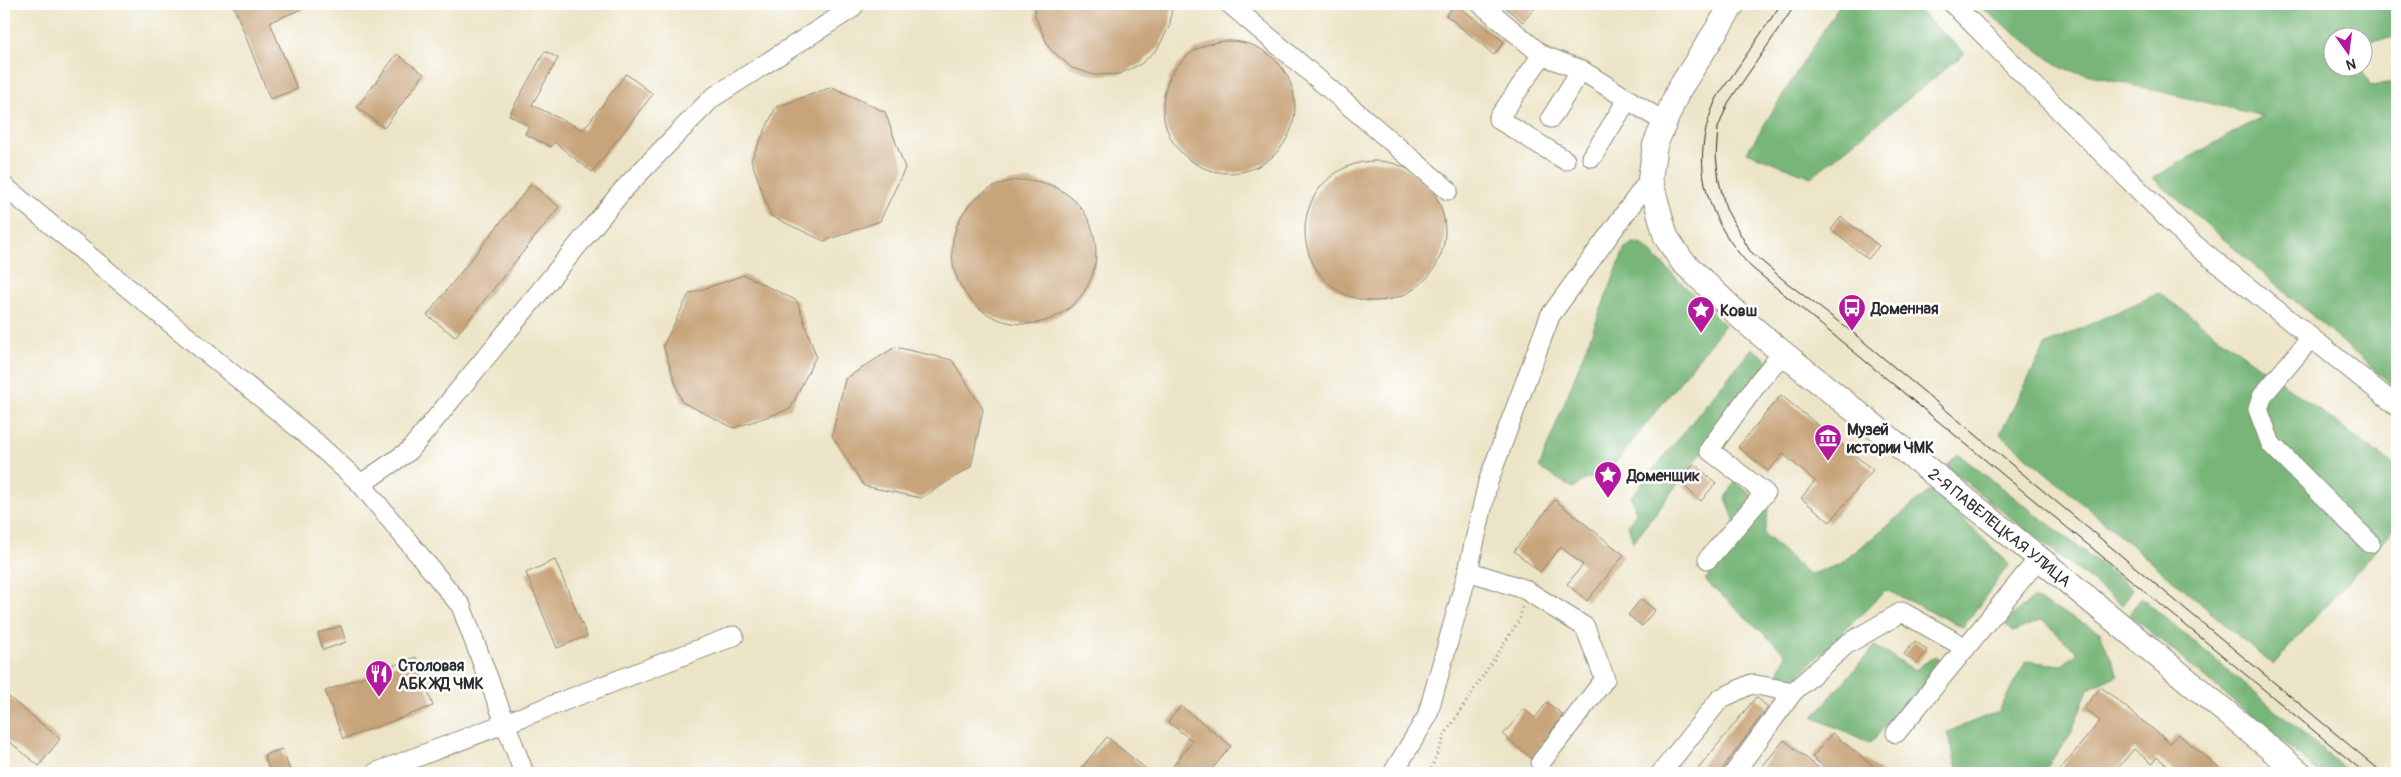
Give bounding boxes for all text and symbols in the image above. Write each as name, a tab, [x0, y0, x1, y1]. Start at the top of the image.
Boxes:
north arrow	[2324, 28, 2374, 78]
text: N	[2344, 55, 2358, 74]
bus stop icon: Доменная	[1837, 293, 1867, 332]
place icon: Ковш	[1686, 295, 1716, 334]
place label: Доменная	[1870, 299, 1939, 319]
place label: Ковш	[1720, 301, 1757, 321]
place label: Музей истории ЧМК	[1846, 420, 1934, 458]
museum icon: Музей истории ЧМК	[1813, 423, 1843, 462]
place icon: Доменщик	[1593, 460, 1623, 499]
street label: 2-Я ПАВЕЛЕЦКАЯ УЛИЦА	[1924, 464, 2075, 592]
place label: Доменщик	[1626, 466, 1700, 486]
place label: Столовая АБК ЖД ЧМК	[398, 656, 484, 694]
restaurant icon: Столовая АБК ЖД ЧМК	[364, 659, 394, 698]

